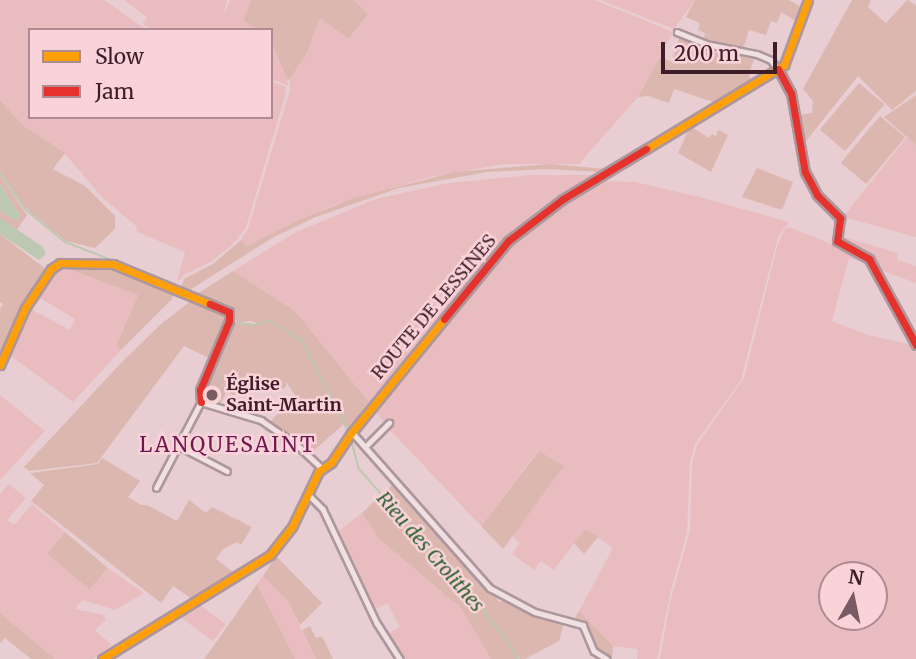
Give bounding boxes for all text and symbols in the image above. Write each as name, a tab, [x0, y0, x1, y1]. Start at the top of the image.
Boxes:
legend	[28, 28, 273, 119]
scale bar	[664, 28, 780, 72]
text: 200 m	[674, 40, 739, 67]
text: Slow	[95, 43, 144, 70]
text: Jam	[95, 78, 134, 105]
street label: ROUTE DE LESSINES	[367, 230, 501, 384]
place label: Église Saint-Martin	[226, 374, 342, 416]
marker: Église Saint-Martin	[204, 387, 220, 403]
district label: LANQUESAINT	[141, 432, 315, 458]
water label: Rieu des Crolithes	[372, 487, 488, 617]
north arrow	[818, 561, 888, 631]
text: N	[847, 564, 865, 590]

